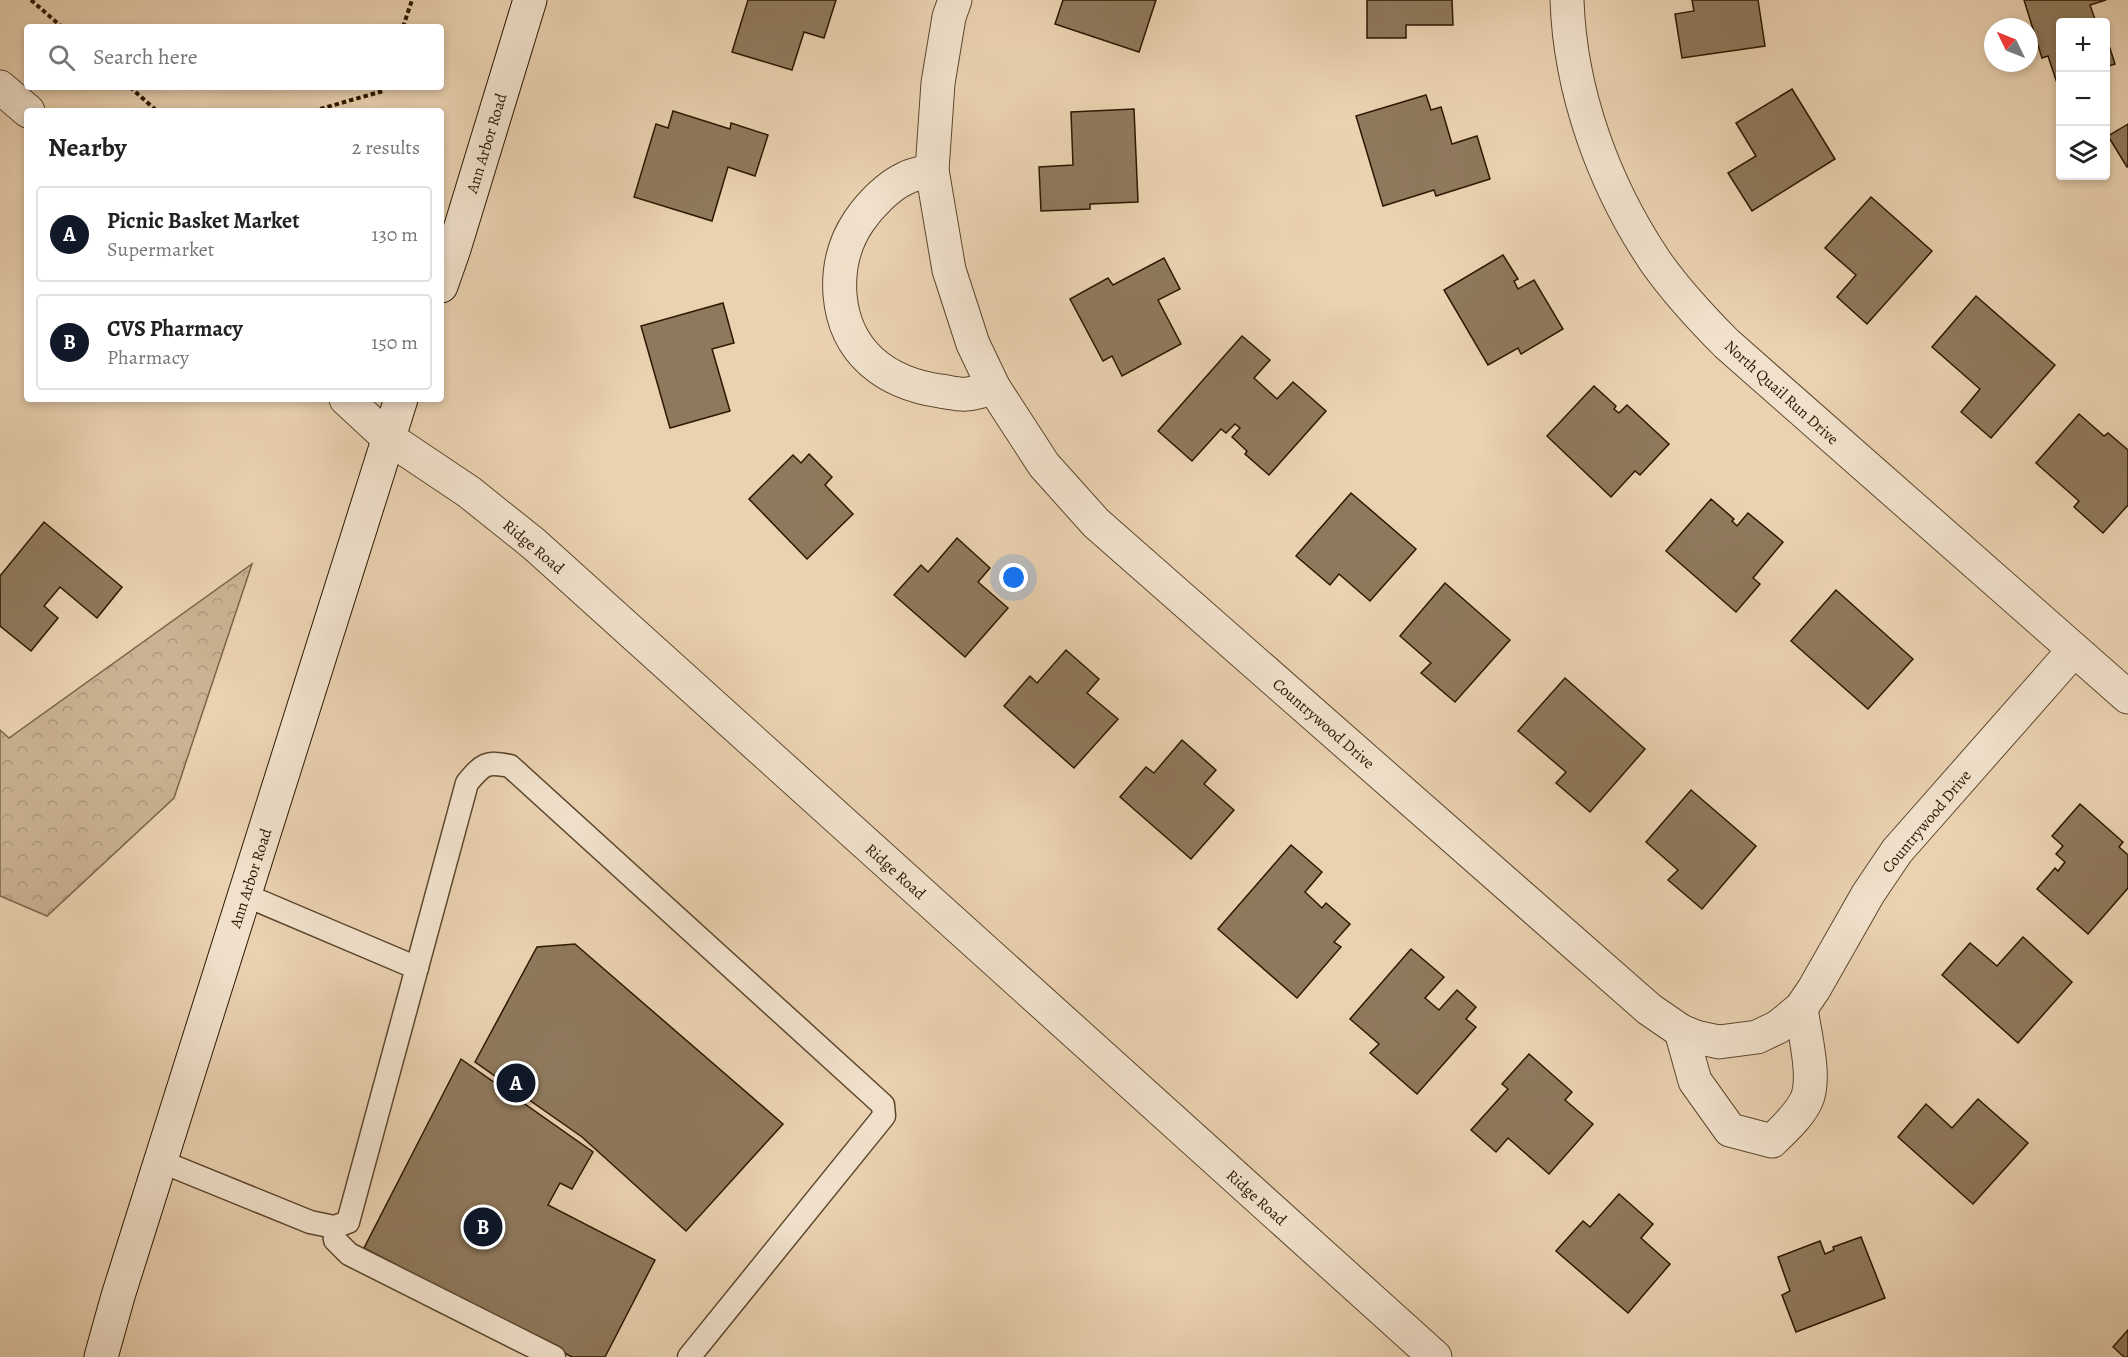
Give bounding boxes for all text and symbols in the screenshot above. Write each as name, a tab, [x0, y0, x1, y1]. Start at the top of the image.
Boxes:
north arrow	[1984, 18, 2038, 72]
map controls	[2056, 18, 2110, 180]
button: +	[2056, 18, 2110, 72]
search box	[24, 24, 444, 90]
icon: search	[45, 41, 78, 74]
text: Search here	[93, 42, 198, 72]
button: −	[2056, 72, 2110, 126]
street label: Ann Arbor Road	[461, 90, 513, 197]
button: layers	[2056, 126, 2110, 180]
text: Nearby	[48, 130, 127, 165]
text: 2 results	[352, 134, 420, 161]
text: Picnic Basket Market	[107, 206, 300, 236]
text: A	[63, 221, 76, 248]
text: 130 m	[372, 221, 418, 248]
text: Supermarket	[107, 236, 214, 263]
text: CVS Pharmacy	[107, 314, 243, 344]
text: B	[63, 329, 76, 356]
text: 150 m	[371, 329, 418, 356]
street label: North Quail Run Drive	[1719, 335, 1843, 450]
text: Pharmacy	[107, 344, 189, 371]
street label: Ridge Road	[498, 514, 569, 579]
your location	[999, 563, 1028, 592]
street label: Countrywood Drive	[1268, 673, 1379, 774]
street label: Countrywood Drive	[1877, 765, 1976, 878]
street label: Ann Arbor Road	[224, 825, 278, 932]
street label: Ridge Road	[860, 839, 931, 905]
pin: A	[496, 1060, 536, 1106]
street label: Ridge Road	[1221, 1165, 1292, 1231]
pin: B	[464, 1204, 502, 1250]

